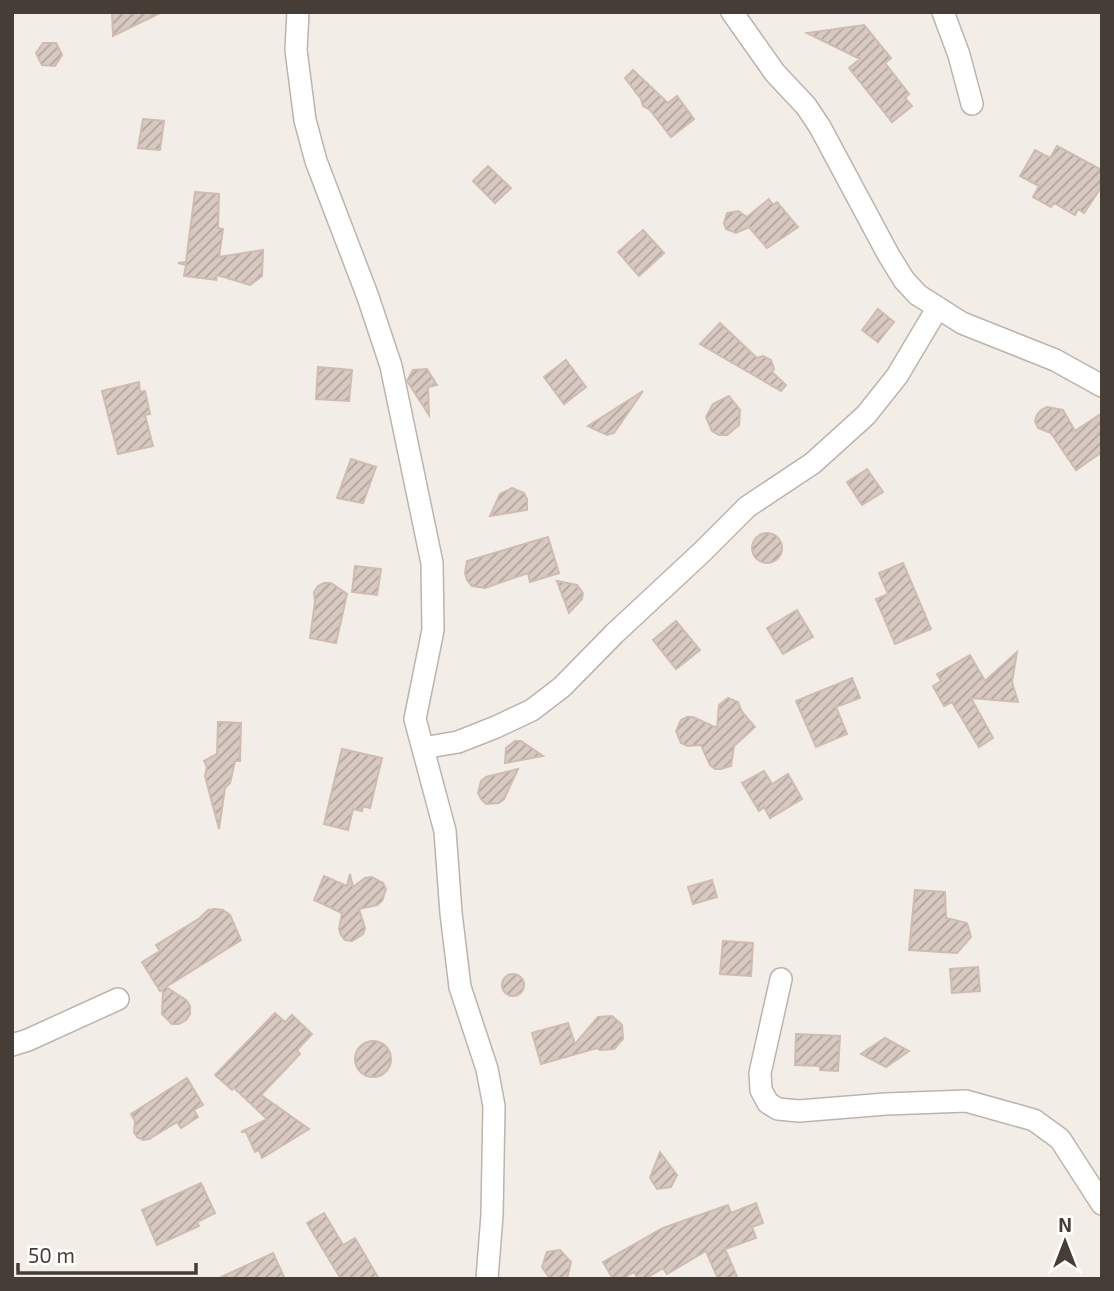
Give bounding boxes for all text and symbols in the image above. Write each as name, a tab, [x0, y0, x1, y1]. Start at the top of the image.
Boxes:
north arrow	[1030, 1207, 1100, 1277]
text: N	[1058, 1213, 1072, 1236]
scale bar	[18, 1232, 196, 1276]
text: 50 m	[28, 1242, 75, 1267]

